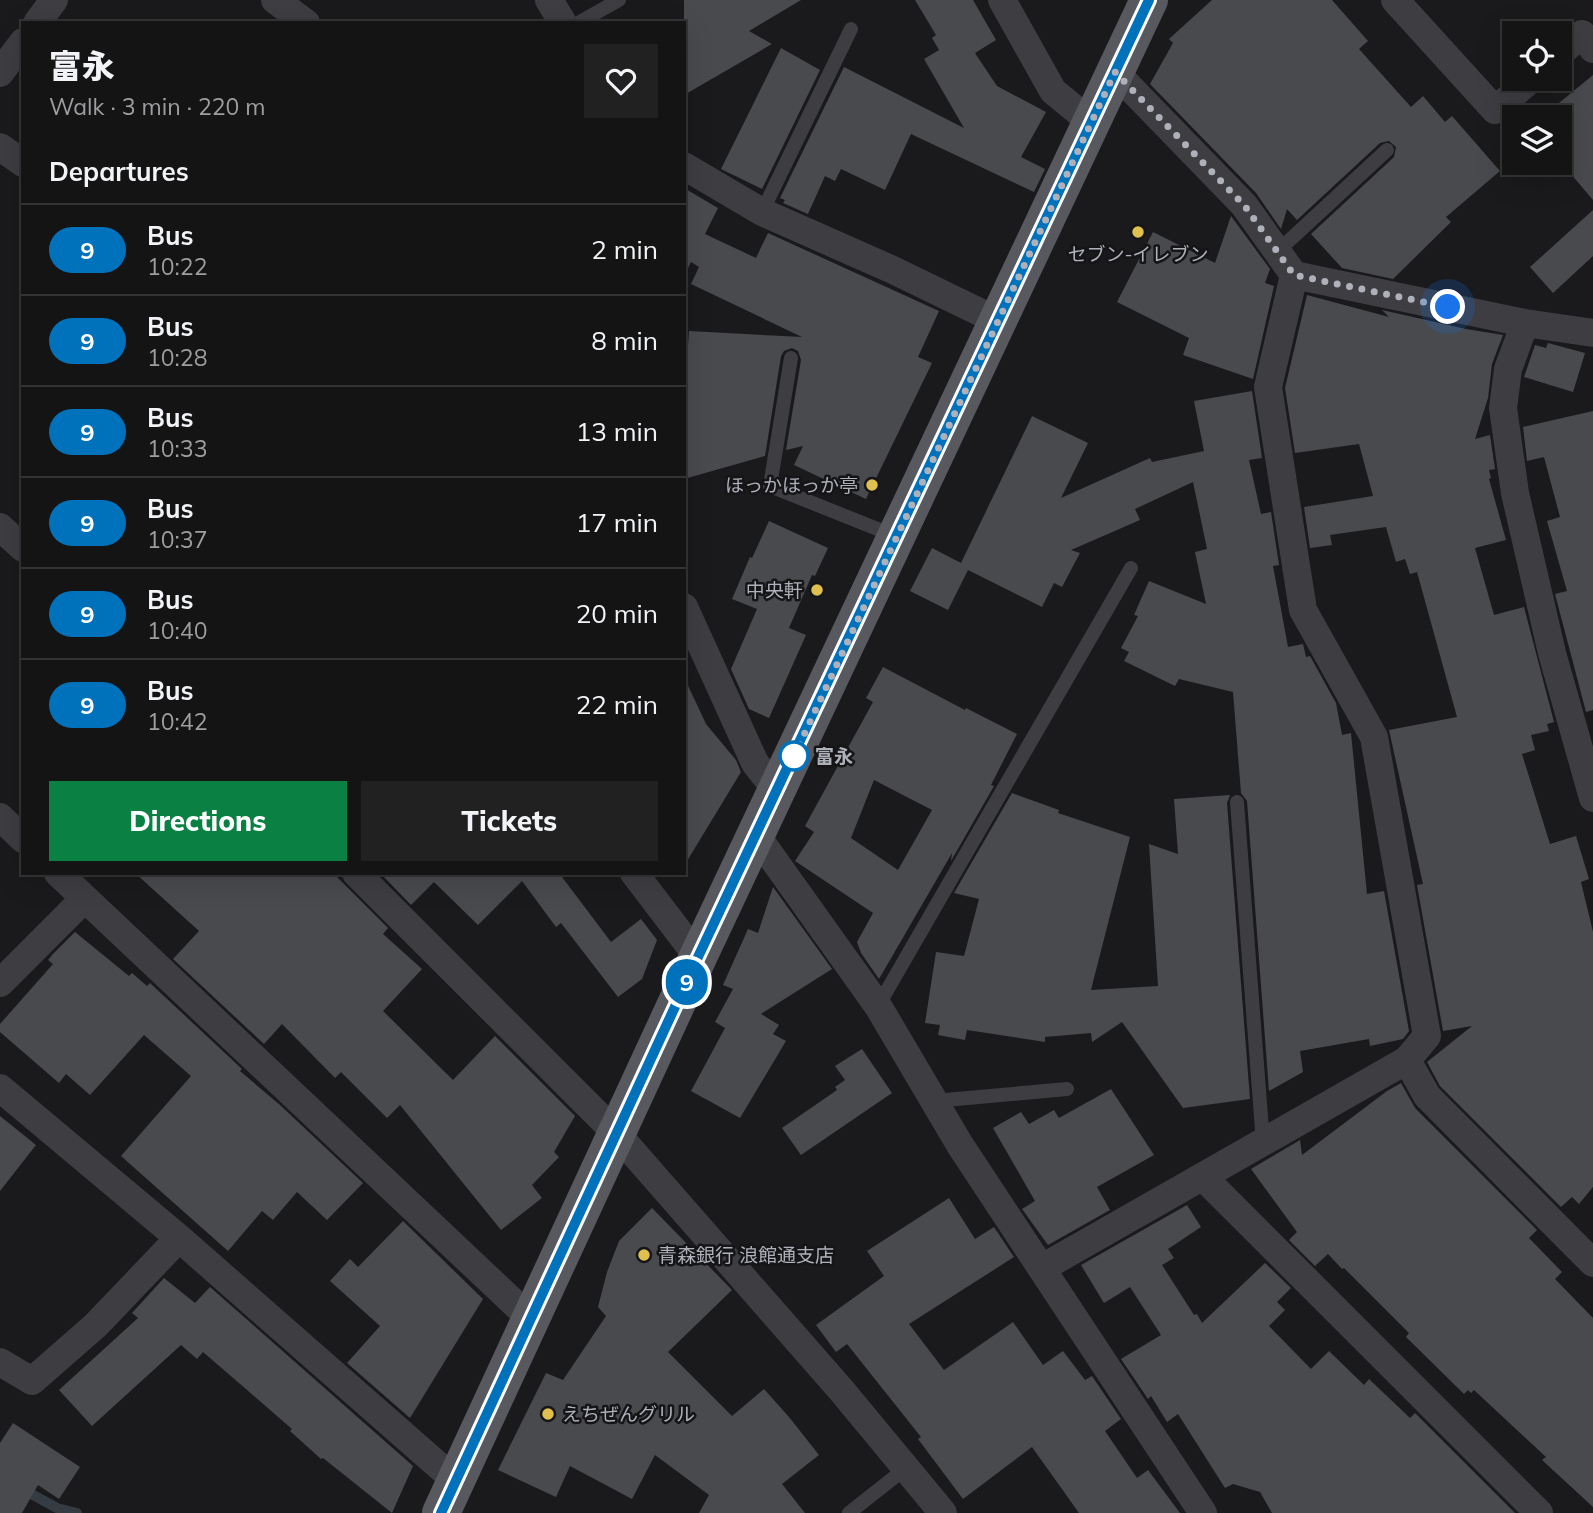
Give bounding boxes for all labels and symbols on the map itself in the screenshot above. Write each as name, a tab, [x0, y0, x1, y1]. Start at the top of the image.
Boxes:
marker: セブン-イレブン	[1130, 224, 1146, 240]
place label: セブン-イレブン	[1067, 242, 1209, 266]
your location	[1430, 289, 1465, 324]
place label: ほっかほっか亭	[725, 473, 858, 497]
marker: ほっかほっか亭	[864, 477, 880, 493]
place label: 中央軒	[746, 578, 803, 602]
marker: 中央軒	[809, 582, 825, 598]
marker: 富永	[779, 741, 809, 771]
place label: 富永	[815, 744, 853, 768]
line badge: 9	[664, 959, 710, 1005]
place label: 青森銀行 浪館通支店	[658, 1243, 834, 1267]
marker: 青森銀行 浪館通支店	[636, 1247, 652, 1263]
place label: えちぜんグリル	[562, 1402, 695, 1426]
marker: えちぜんグリル	[540, 1406, 556, 1422]

